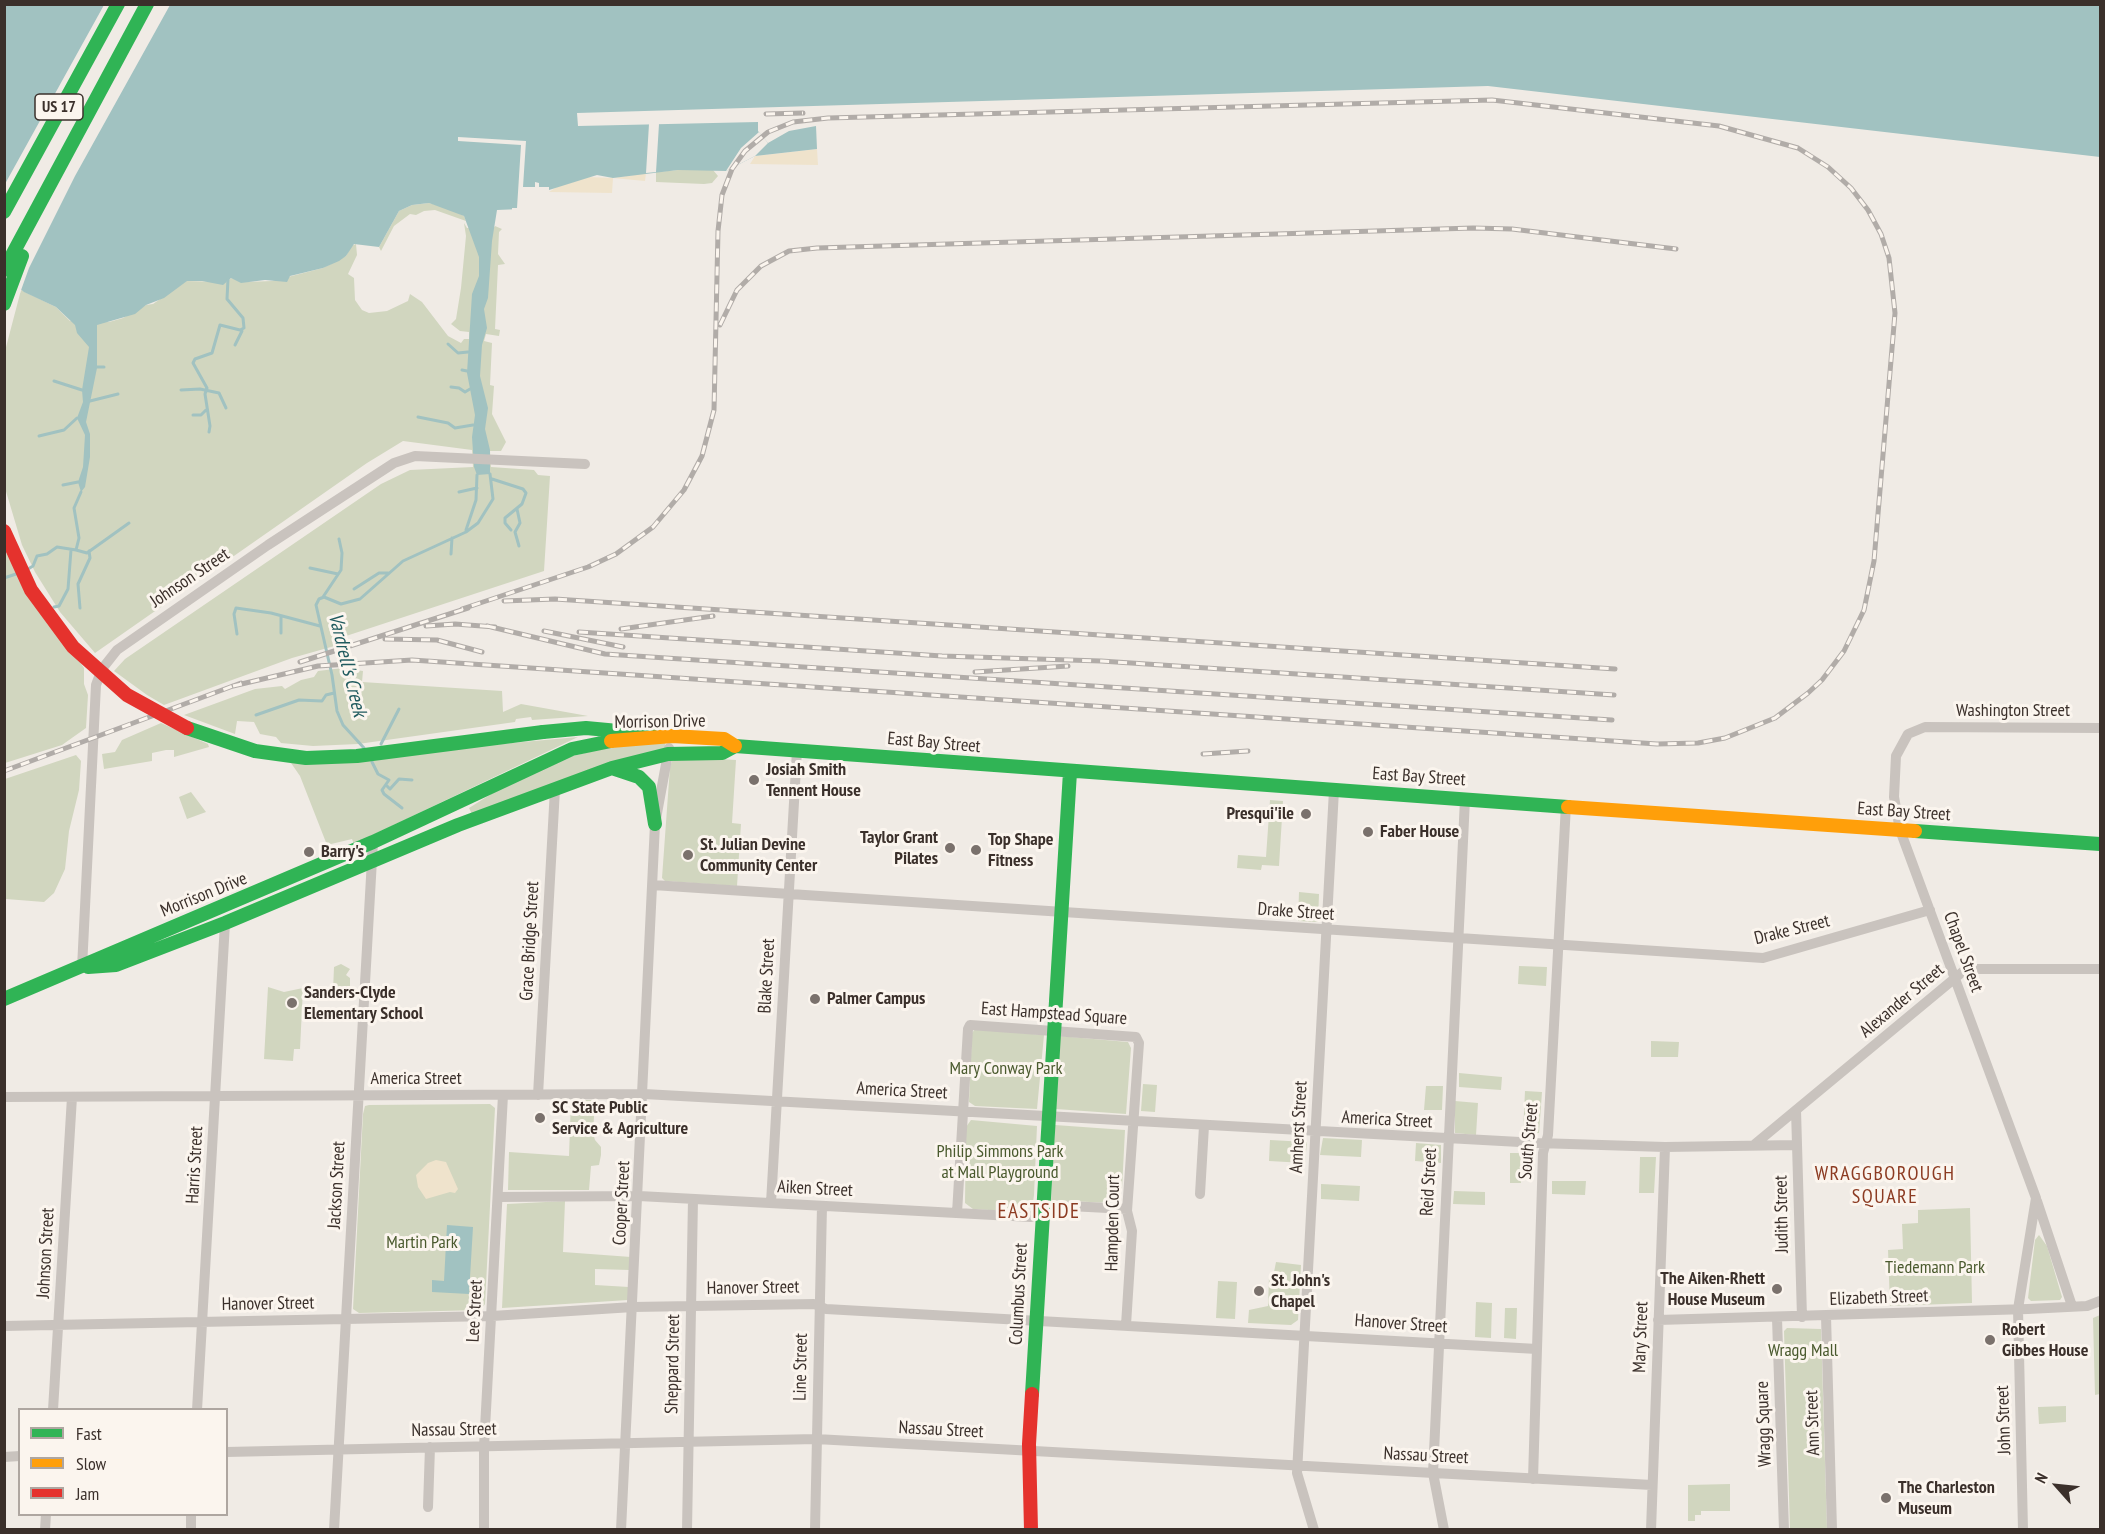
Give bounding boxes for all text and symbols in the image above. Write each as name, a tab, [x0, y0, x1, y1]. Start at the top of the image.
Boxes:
road number: US 17	[35, 94, 83, 120]
street label: Johnson Street	[146, 544, 234, 612]
water label: Vardrell's Creek	[323, 611, 371, 719]
street label: Washington Street	[1956, 700, 2070, 722]
street label: Morrison Drive	[614, 710, 706, 734]
street label: East Bay Street	[887, 728, 981, 758]
place label: Josiah Smith Tennent House	[766, 759, 861, 802]
street label: East Bay Street	[1372, 763, 1466, 791]
marker: Josiah Smith Tennent House	[747, 773, 761, 787]
street label: East Bay Street	[1857, 798, 1951, 826]
place label: Presqui'ile	[1226, 803, 1294, 825]
marker: Presqui'ile	[1299, 807, 1313, 821]
place label: Faber House	[1380, 821, 1459, 843]
marker: Faber House	[1361, 825, 1375, 839]
place label: Taylor Grant Pilates	[860, 827, 938, 870]
place label: Top Shape Fitness	[988, 829, 1054, 872]
place label: St. Julian Devine Community Center	[700, 834, 817, 876]
place label: Barry's	[321, 841, 364, 863]
marker: Taylor Grant Pilates	[943, 841, 957, 855]
marker: Top Shape Fitness	[969, 843, 983, 857]
marker: Barry's	[302, 845, 316, 859]
marker: St. Julian Devine Community Center	[681, 848, 695, 862]
street label: Morrison Drive	[158, 868, 250, 922]
street label: Grace Bridge Street	[516, 881, 544, 1001]
street label: Drake Street	[1257, 899, 1335, 925]
street label: Chapel Street	[1939, 909, 1987, 995]
street label: Drake Street	[1752, 910, 1832, 950]
street label: Blake Street	[754, 938, 780, 1014]
street label: Alexander Street	[1855, 959, 1949, 1043]
place label: Sanders-Clyde Elementary School	[304, 982, 423, 1024]
place label: Palmer Campus	[827, 988, 925, 1010]
marker: Palmer Campus	[808, 992, 822, 1006]
marker: Sanders-Clyde Elementary School	[285, 996, 299, 1010]
street label: East Hampstead Square	[980, 998, 1128, 1030]
park label: Mary Conway Park	[950, 1058, 1062, 1080]
street label: America Street	[370, 1068, 462, 1090]
street label: America Street	[856, 1078, 948, 1104]
street label: Amherst Street	[1286, 1080, 1312, 1174]
place label: SC State Public Service & Agriculture	[552, 1097, 688, 1140]
street label: South Street	[1515, 1102, 1543, 1180]
street label: America Street	[1341, 1107, 1433, 1133]
marker: SC State Public Service & Agriculture	[533, 1111, 547, 1125]
street label: Harris Street	[182, 1126, 208, 1204]
street label: Jackson Street	[324, 1141, 350, 1229]
park label: Philip Simmons Park at Mall Playground	[936, 1141, 1064, 1184]
street label: Reid Street	[1416, 1147, 1442, 1217]
street label: Cooper Street	[609, 1160, 635, 1246]
district label: WRAGGBOROUGH SQUARE	[1815, 1162, 1955, 1209]
street label: Hampden Court	[1101, 1174, 1125, 1272]
street label: Judith Street	[1771, 1175, 1793, 1253]
street label: Aiken Street	[777, 1176, 853, 1202]
district label: EASTSIDE	[997, 1199, 1081, 1225]
street label: Johnson Street	[33, 1207, 59, 1299]
park label: Martin Park	[386, 1232, 458, 1254]
street label: Columbus Street	[1006, 1242, 1032, 1346]
park label: Tiedemann Park	[1885, 1257, 1985, 1279]
place label: The Aiken-Rhett House Museum	[1660, 1268, 1765, 1310]
place label: St. John's Chapel	[1271, 1270, 1330, 1312]
street label: Hanover Street	[706, 1276, 800, 1300]
street label: Lee Street	[463, 1279, 487, 1343]
marker: The Aiken-Rhett House Museum	[1770, 1282, 1784, 1296]
marker: St. John's Chapel	[1252, 1284, 1266, 1298]
street label: Elizabeth Street	[1829, 1285, 1929, 1311]
street label: Hanover Street	[221, 1292, 315, 1316]
street label: Mary Street	[1629, 1301, 1653, 1373]
street label: Hanover Street	[1354, 1310, 1448, 1338]
street label: Sheppard Street	[661, 1314, 685, 1414]
place label: Robert Gibbes House	[2002, 1319, 2088, 1362]
street label: Line Street	[790, 1333, 812, 1401]
marker: Robert Gibbes House	[1983, 1333, 1997, 1347]
park label: Wragg Mall	[1768, 1340, 1838, 1362]
street label: Wragg Square	[1752, 1381, 1776, 1467]
street label: John Street	[1992, 1385, 2016, 1455]
street label: Ann Street	[1801, 1390, 1825, 1456]
legend	[18, 1408, 228, 1516]
street label: Nassau Street	[898, 1417, 984, 1443]
street label: Nassau Street	[411, 1418, 497, 1442]
text: Fast	[76, 1422, 102, 1445]
street label: Nassau Street	[1383, 1443, 1469, 1469]
text: Slow	[76, 1452, 106, 1475]
north arrow	[2027, 1456, 2087, 1516]
text: N	[2030, 1469, 2052, 1486]
place label: The Charleston Museum	[1898, 1477, 1995, 1520]
text: Jam	[76, 1482, 99, 1505]
marker: The Charleston Museum	[1879, 1491, 1893, 1505]

